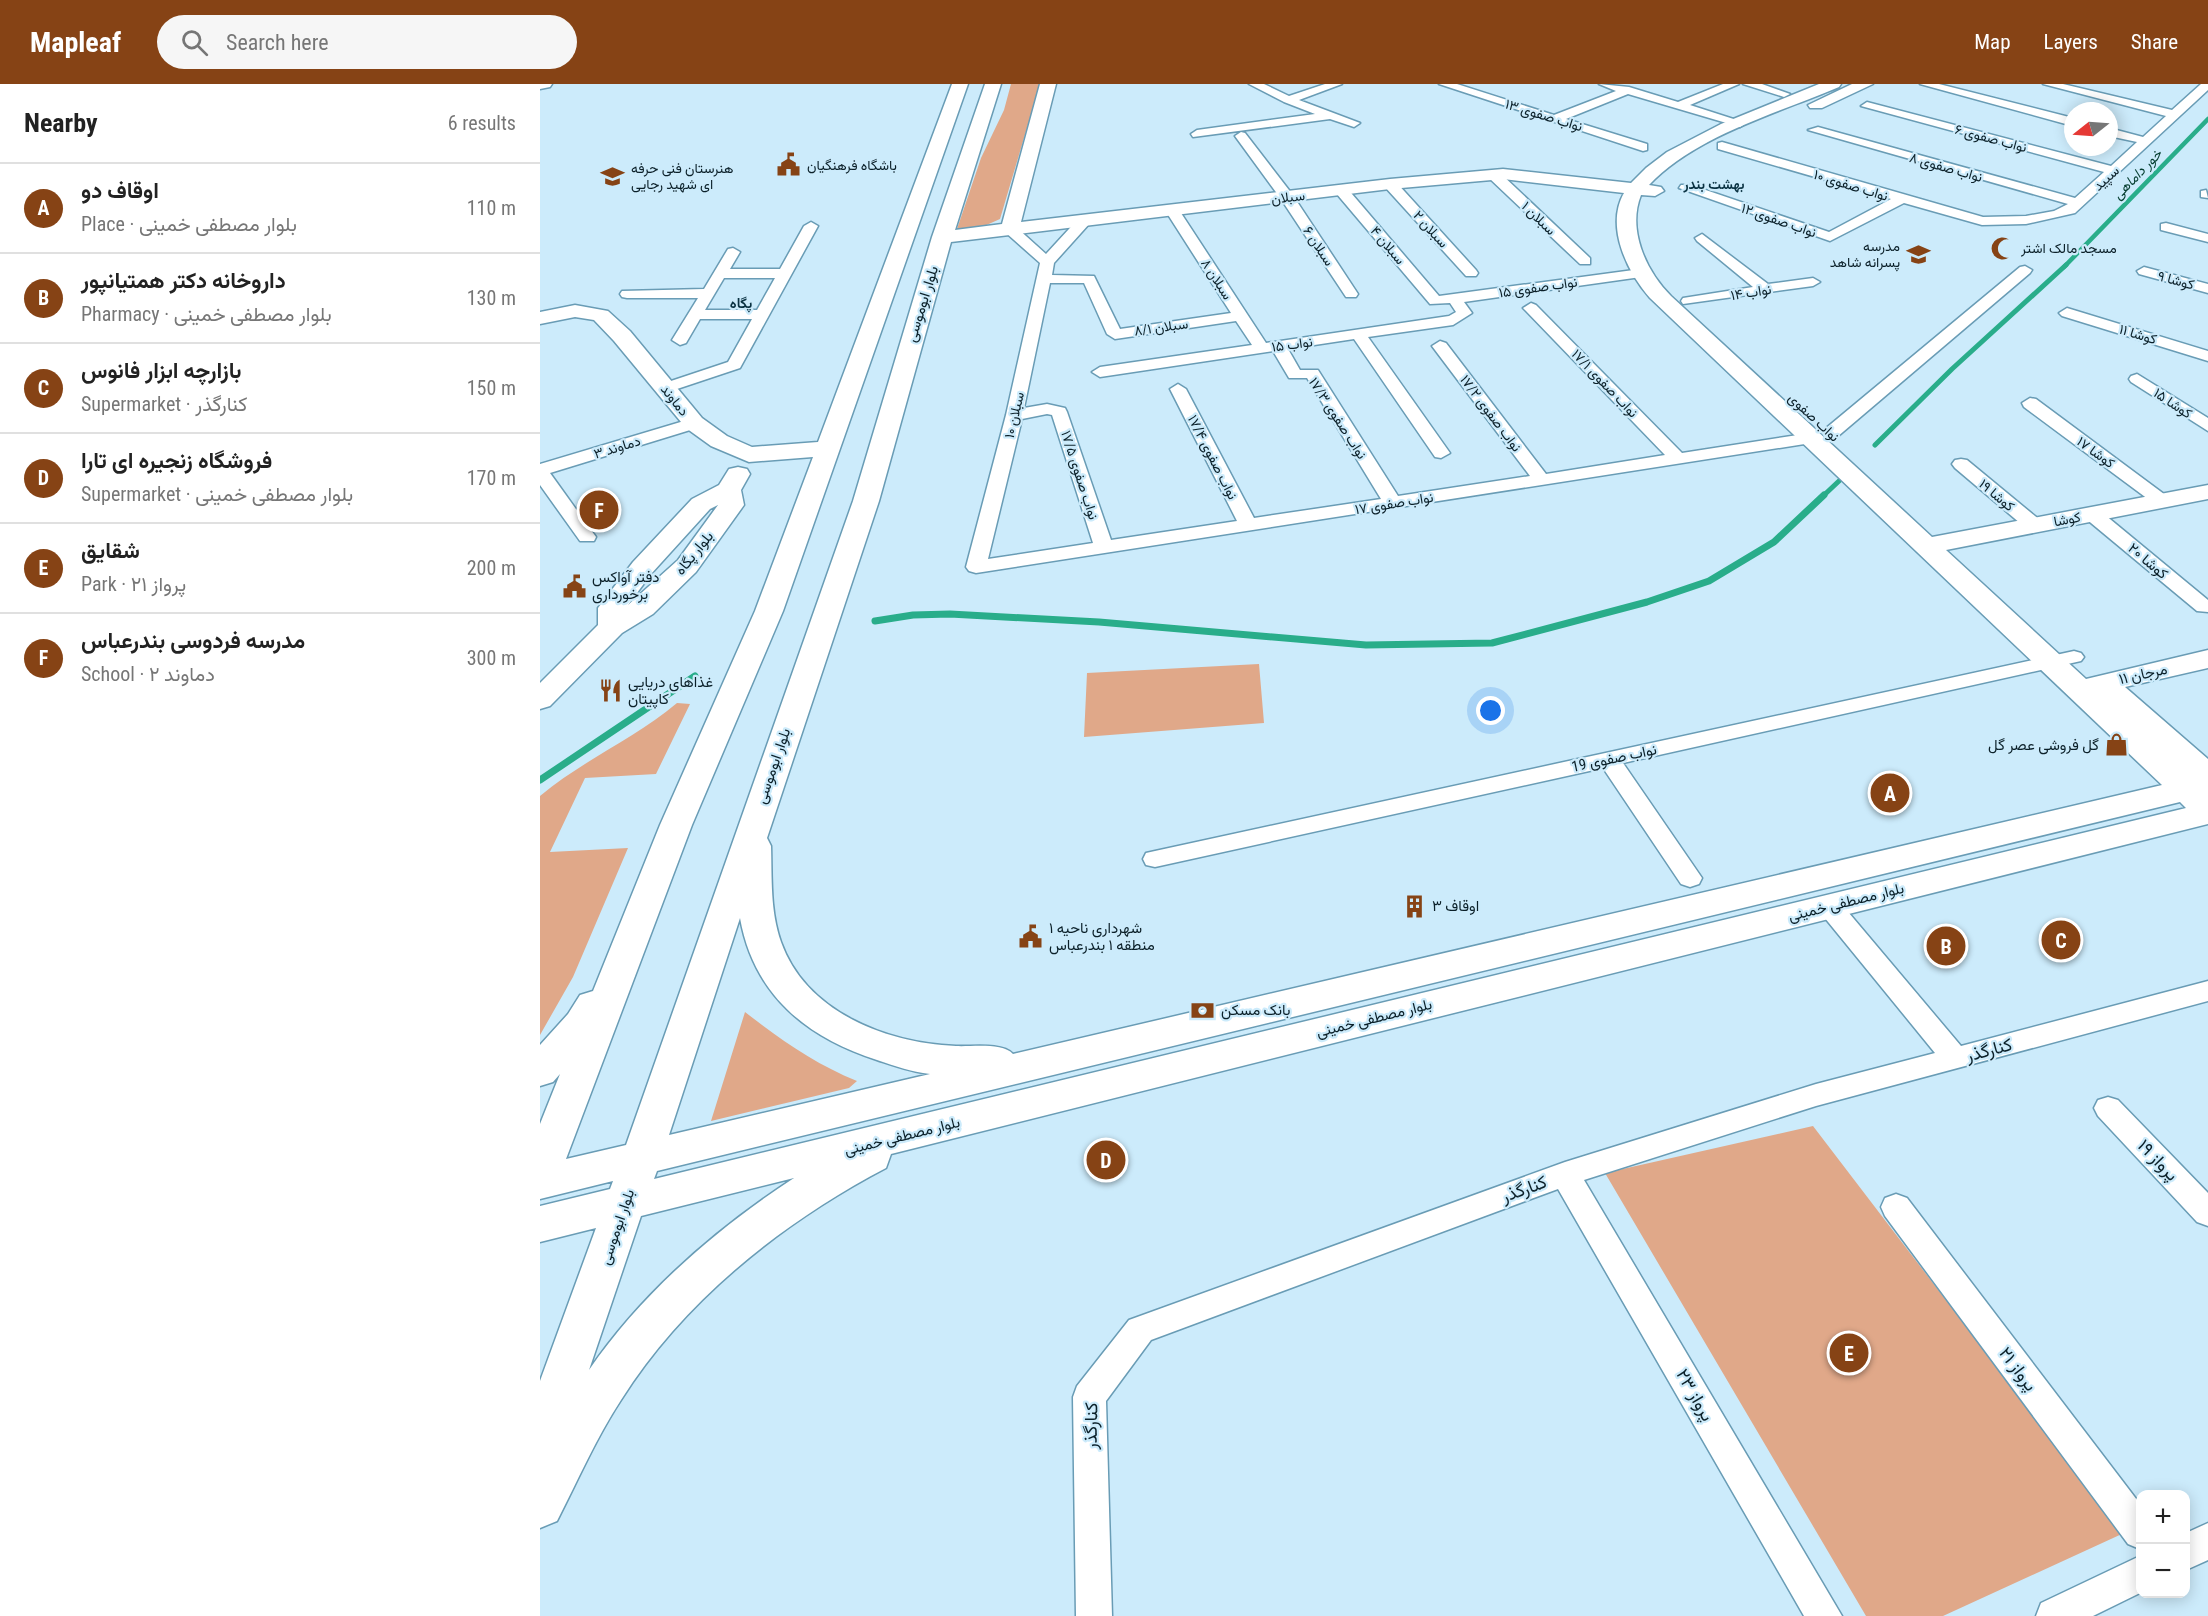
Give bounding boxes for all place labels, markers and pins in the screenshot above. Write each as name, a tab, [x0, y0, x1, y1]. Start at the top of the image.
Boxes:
public building icon: باشگاه فرهنگیان	[776, 152, 802, 178]
place label: باشگاه فرهنگیان	[807, 157, 897, 174]
place label: هنرستان فنی حرفه ای شهید رجایی	[631, 160, 734, 193]
school or university icon: هنرستان فنی حرفه ای شهید رجایی	[600, 163, 626, 189]
mosque icon: مسجد مالک اشتر	[1990, 235, 2016, 261]
place label: مدرسه پسرانه شاهد	[1830, 238, 1900, 272]
place label: مسجد مالک اشتر	[2020, 240, 2117, 257]
school or university icon: مدرسه پسرانه شاهد	[1905, 241, 1931, 267]
pin: F	[580, 488, 618, 532]
place label: دفتر آواکس برخورداری	[592, 568, 659, 604]
public building icon: دفتر آواکس برخورداری	[561, 573, 587, 599]
place label: غذاهای دریایی کاپیتان	[628, 673, 713, 709]
restaurant icon: غذاهای دریایی کاپیتان	[597, 678, 623, 704]
shop icon: گل فروشی عصر گل	[2104, 732, 2130, 758]
place label: گل فروشی عصر گل	[1988, 736, 2099, 755]
pin: A	[1870, 770, 1910, 816]
building icon: اوقاف ۳	[1401, 893, 1427, 919]
place label: اوقاف ۳	[1432, 897, 1479, 915]
pin: C	[2042, 918, 2080, 962]
place label: شهرداری ناحیه ۱ منطقه ۱ بندرعباس	[1049, 919, 1155, 955]
public building icon: شهرداری ناحیه ۱ منطقه ۱ بندرعباس	[1018, 924, 1044, 950]
pin: B	[1926, 924, 1966, 968]
bank icon: بانک مسکن	[1190, 997, 1216, 1023]
place label: بانک مسکن	[1221, 1001, 1290, 1020]
pin: D	[1086, 1138, 1126, 1182]
pin: E	[1830, 1330, 1868, 1376]

